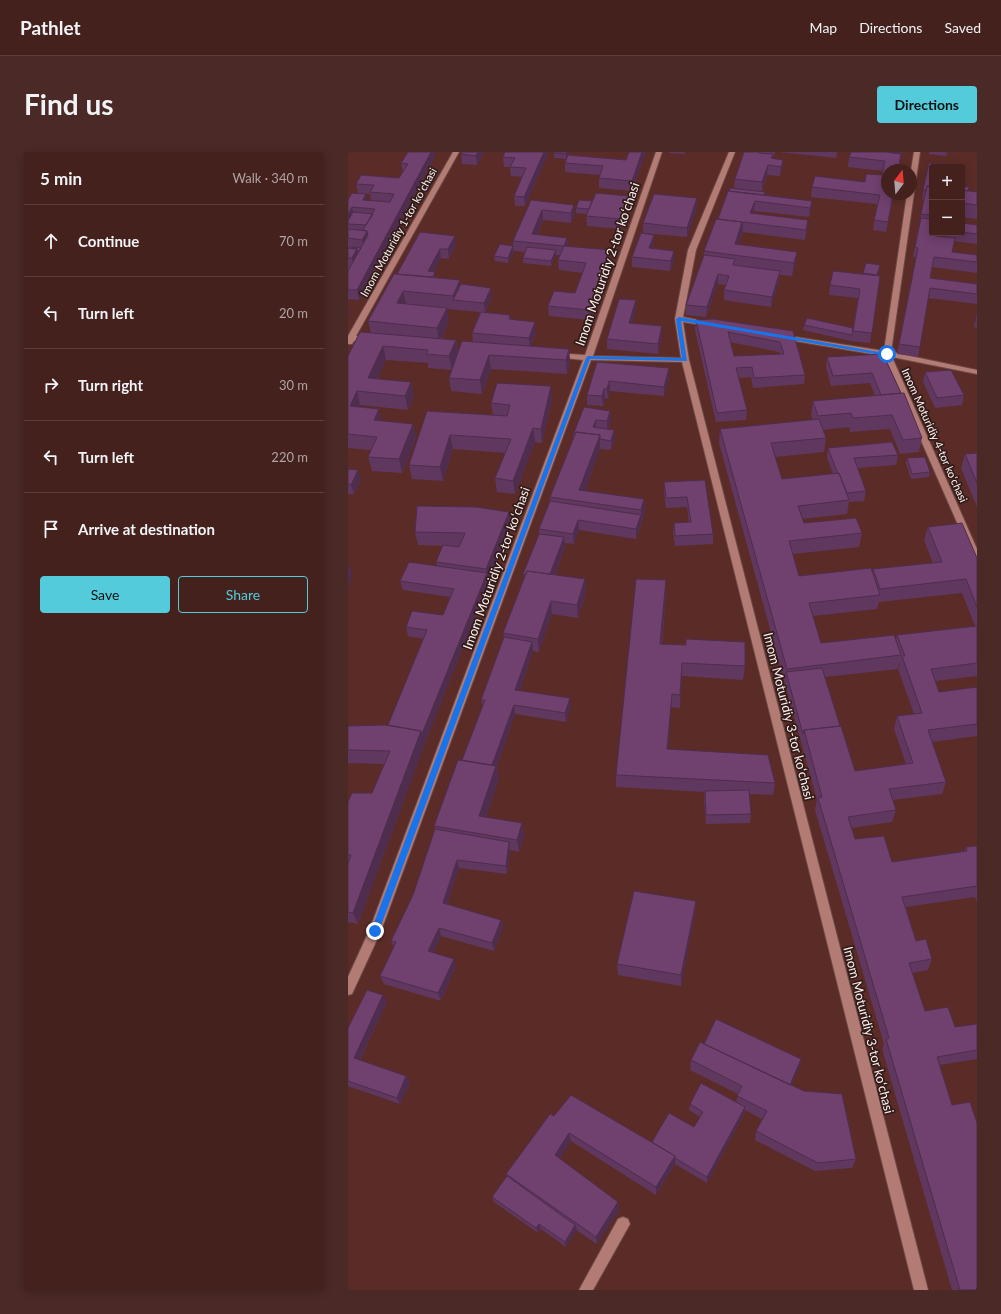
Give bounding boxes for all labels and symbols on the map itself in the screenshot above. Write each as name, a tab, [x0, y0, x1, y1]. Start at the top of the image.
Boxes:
north arrow	[881, 164, 917, 200]
street label: Imom Moturidiy 1-tor koʻchasi	[357, 165, 439, 299]
street label: Imom Moturidiy 2-tor koʻchasi	[571, 180, 643, 348]
route start	[878, 345, 896, 363]
street label: Imom Moturidiy 4-tor koʻchasi	[899, 366, 971, 504]
street label: Imom Moturidiy 2-tor koʻchasi	[459, 485, 533, 651]
street label: Imom Moturidiy 3-tor koʻchasi	[760, 631, 818, 801]
route end	[366, 922, 384, 940]
street label: Imom Moturidiy 3-tor koʻchasi	[840, 945, 898, 1115]

